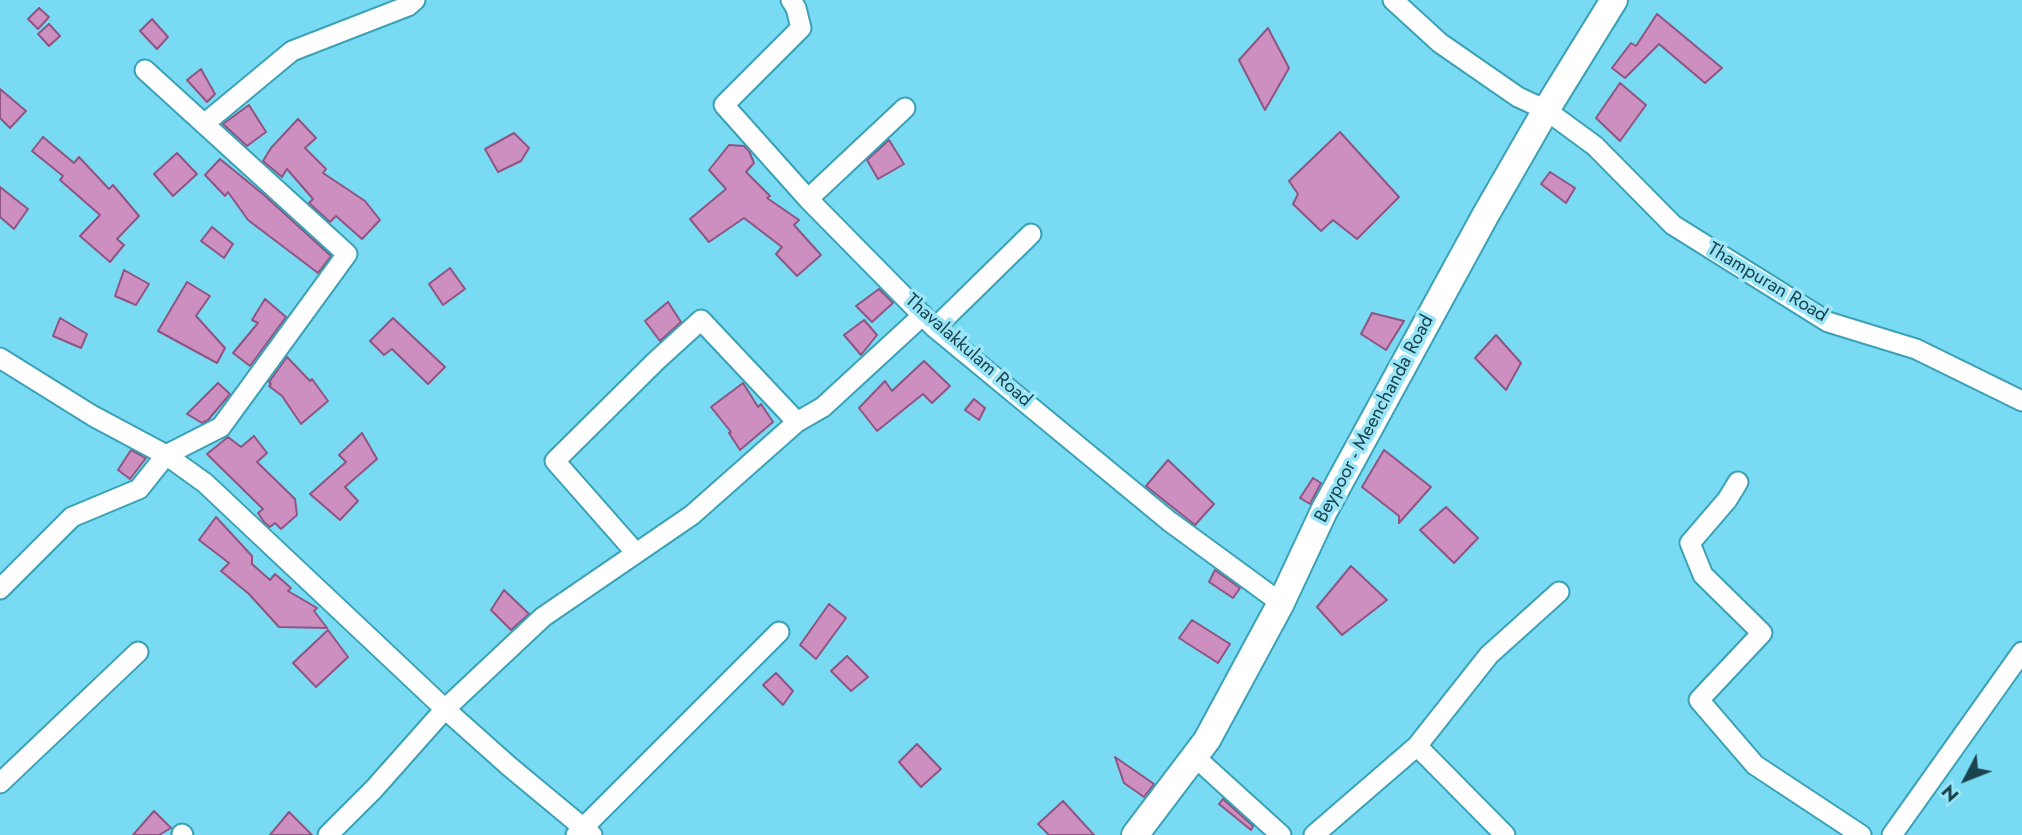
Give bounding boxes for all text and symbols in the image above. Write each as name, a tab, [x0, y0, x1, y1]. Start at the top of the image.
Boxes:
street label: Thampuran Road	[1703, 238, 1831, 328]
street label: Thavalakkulam Road	[900, 290, 1036, 412]
street label: Beypoor - Meenchanda Road	[1311, 311, 1439, 527]
north arrow	[1931, 744, 2001, 814]
text: N	[1935, 779, 1965, 808]

